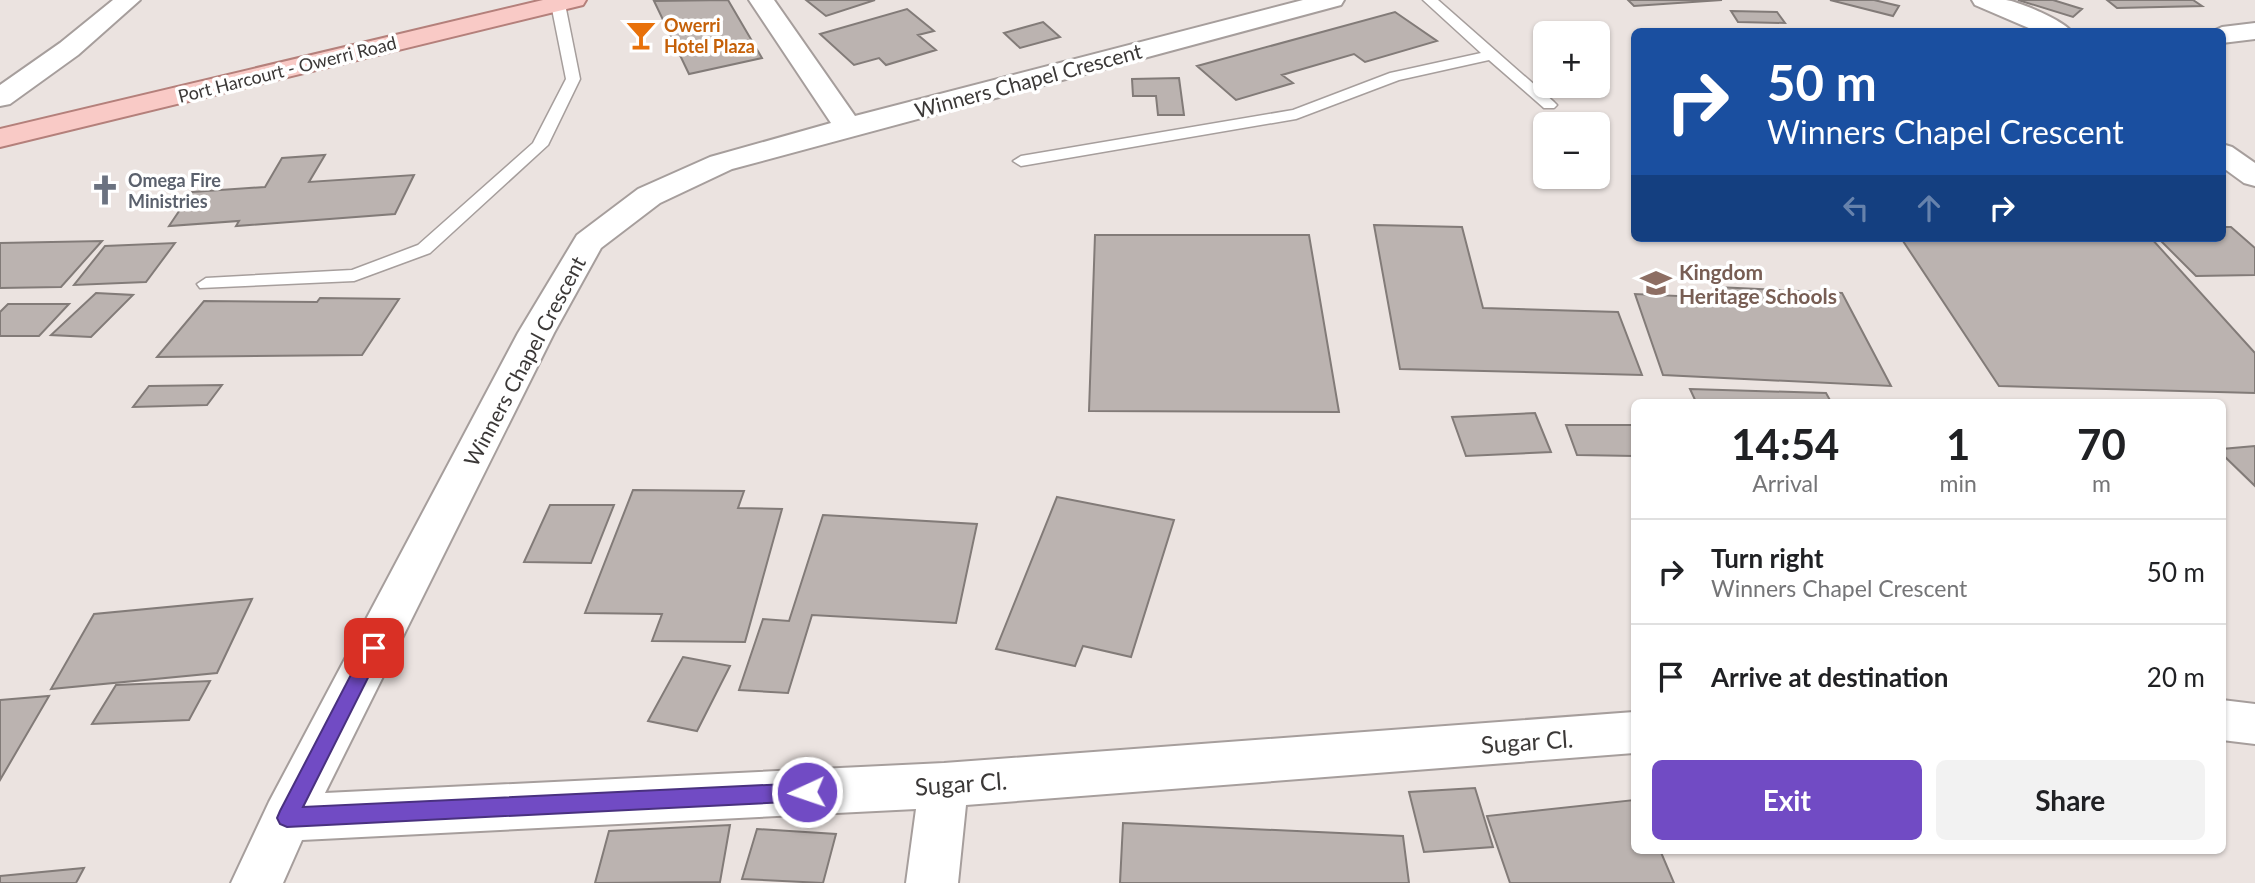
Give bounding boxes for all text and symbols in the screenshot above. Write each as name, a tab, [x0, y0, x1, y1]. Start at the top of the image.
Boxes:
place label: Owerri Hotel Plaza	[664, 14, 755, 57]
bar icon: Owerri Hotel Plaza	[624, 18, 658, 52]
map controls	[1533, 21, 1610, 189]
button: +	[1533, 21, 1610, 98]
street label: Port Harcourt - Owerri Road	[176, 31, 398, 107]
street label: Winners Chapel Crescent	[912, 38, 1145, 122]
text: 50 m	[1767, 53, 1877, 111]
icon: right	[1652, 56, 1743, 147]
button: −	[1533, 112, 1610, 189]
text: Winners Chapel Crescent	[1767, 112, 2124, 151]
place label: Omega Fire Ministries	[128, 169, 221, 212]
church icon: Omega Fire Ministries	[88, 173, 122, 207]
icon: left	[1837, 189, 1875, 227]
icon: ahead	[1910, 189, 1948, 227]
icon: right	[1983, 189, 2021, 227]
street label: Winners Chapel Crescent	[458, 251, 590, 470]
place label: Kingdom Heritage Schools	[1679, 259, 1837, 308]
school or university icon: Kingdom Heritage Schools	[1639, 266, 1673, 300]
text: 14:54	[1731, 419, 1839, 469]
text: 1	[1946, 419, 1970, 469]
text: 70	[2077, 419, 2126, 469]
text: Arrival	[1752, 469, 1818, 497]
text: min	[1940, 469, 1977, 497]
text: m	[2092, 469, 2111, 497]
text: Turn right	[1711, 542, 1824, 574]
icon: right	[1652, 553, 1690, 591]
text: 50 m	[2147, 556, 2205, 588]
text: Winners Chapel Crescent	[1711, 574, 1967, 602]
pin	[344, 618, 404, 678]
icon: arrive	[355, 629, 393, 667]
icon: arrive	[1652, 658, 1690, 696]
text: Arrive at destination	[1711, 661, 1948, 693]
text: 20 m	[2147, 661, 2205, 693]
street label: Sugar Cl.	[1480, 723, 1574, 759]
position arrow	[770, 755, 844, 829]
button: Exit	[1652, 760, 1922, 840]
button: Share	[1936, 760, 2205, 840]
street label: Sugar Cl.	[914, 765, 1008, 801]

